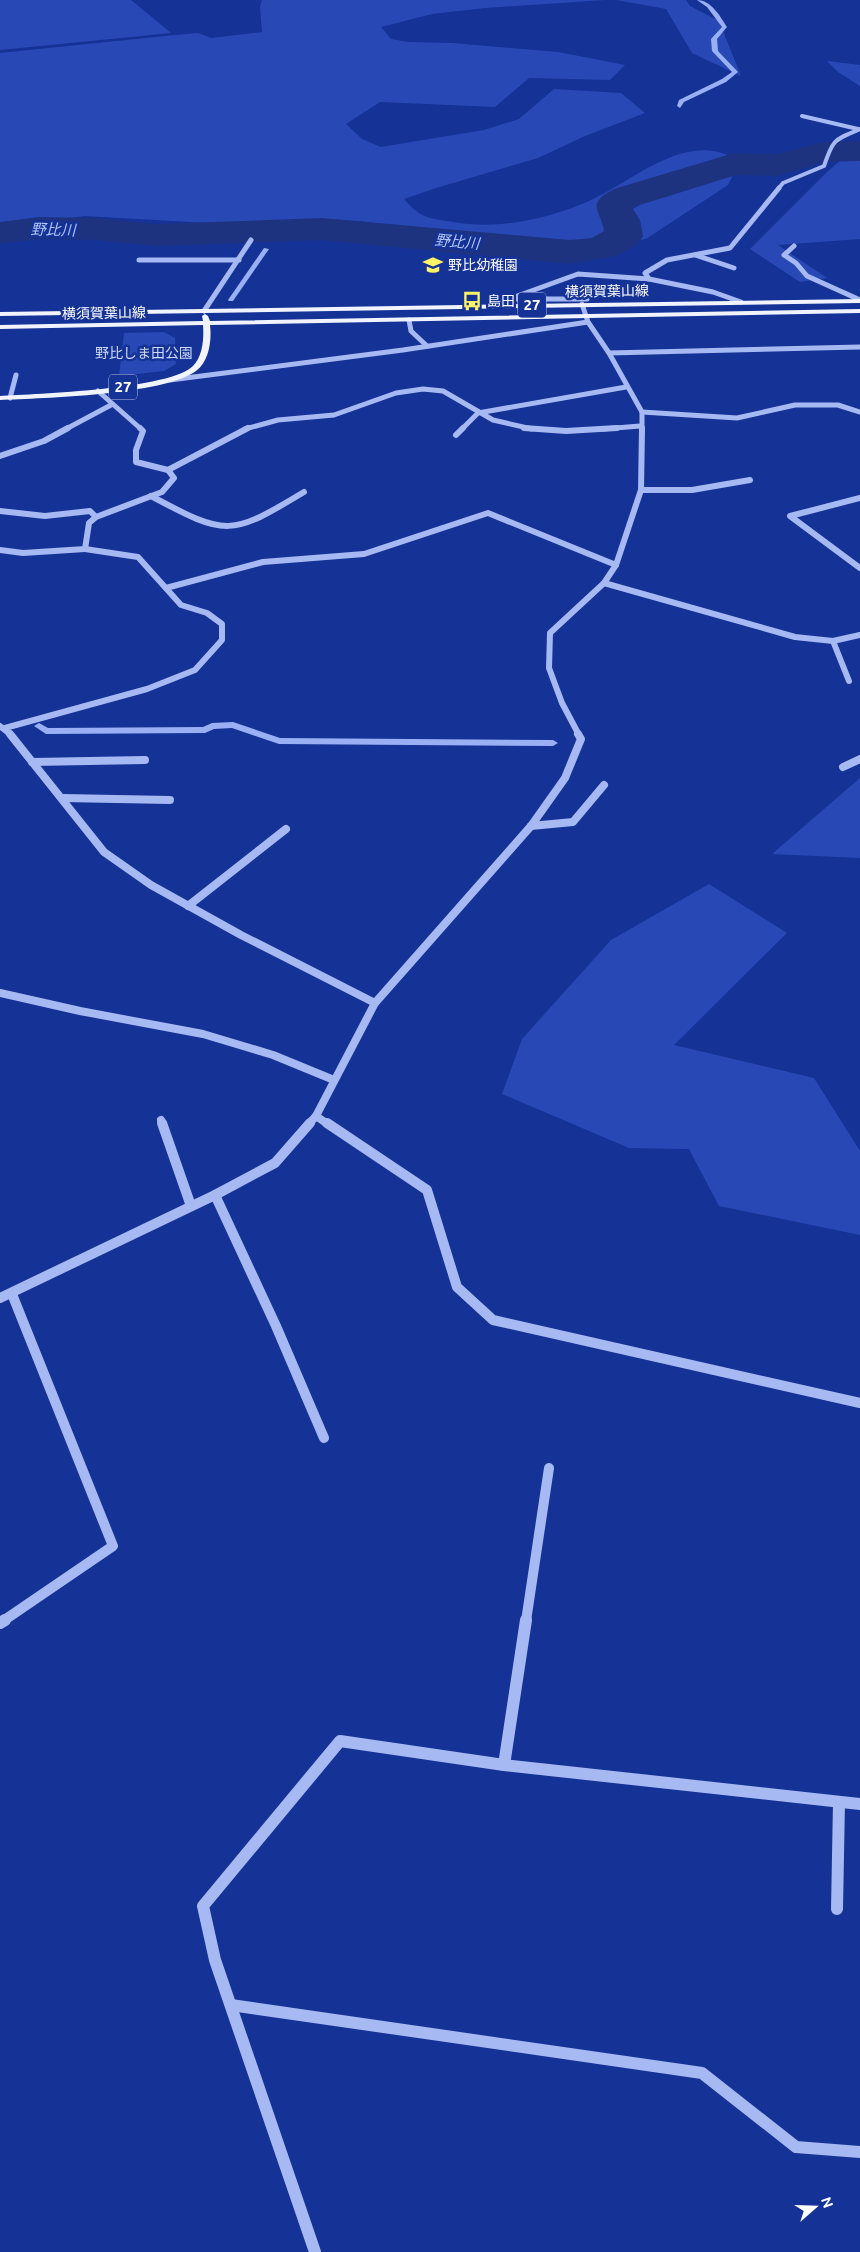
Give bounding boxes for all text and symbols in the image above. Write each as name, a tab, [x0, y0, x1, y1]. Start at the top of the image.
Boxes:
water label: 野比川	[30, 221, 78, 238]
water label: 野比川	[434, 231, 482, 252]
school or university icon: 野比幼稚園	[422, 254, 444, 276]
place label: 野比幼稚園	[448, 257, 518, 273]
street label: 横須賀葉山線	[565, 282, 649, 300]
bus stop icon: 島田	[461, 290, 483, 312]
road number: 27	[518, 292, 546, 318]
place label: 島田	[487, 293, 515, 309]
street label: 横須賀葉山線	[62, 304, 146, 322]
park label: 野比しま田公園	[95, 345, 193, 361]
road number: 27	[109, 374, 137, 400]
north arrow	[790, 2182, 840, 2232]
text: N	[818, 2195, 837, 2210]

